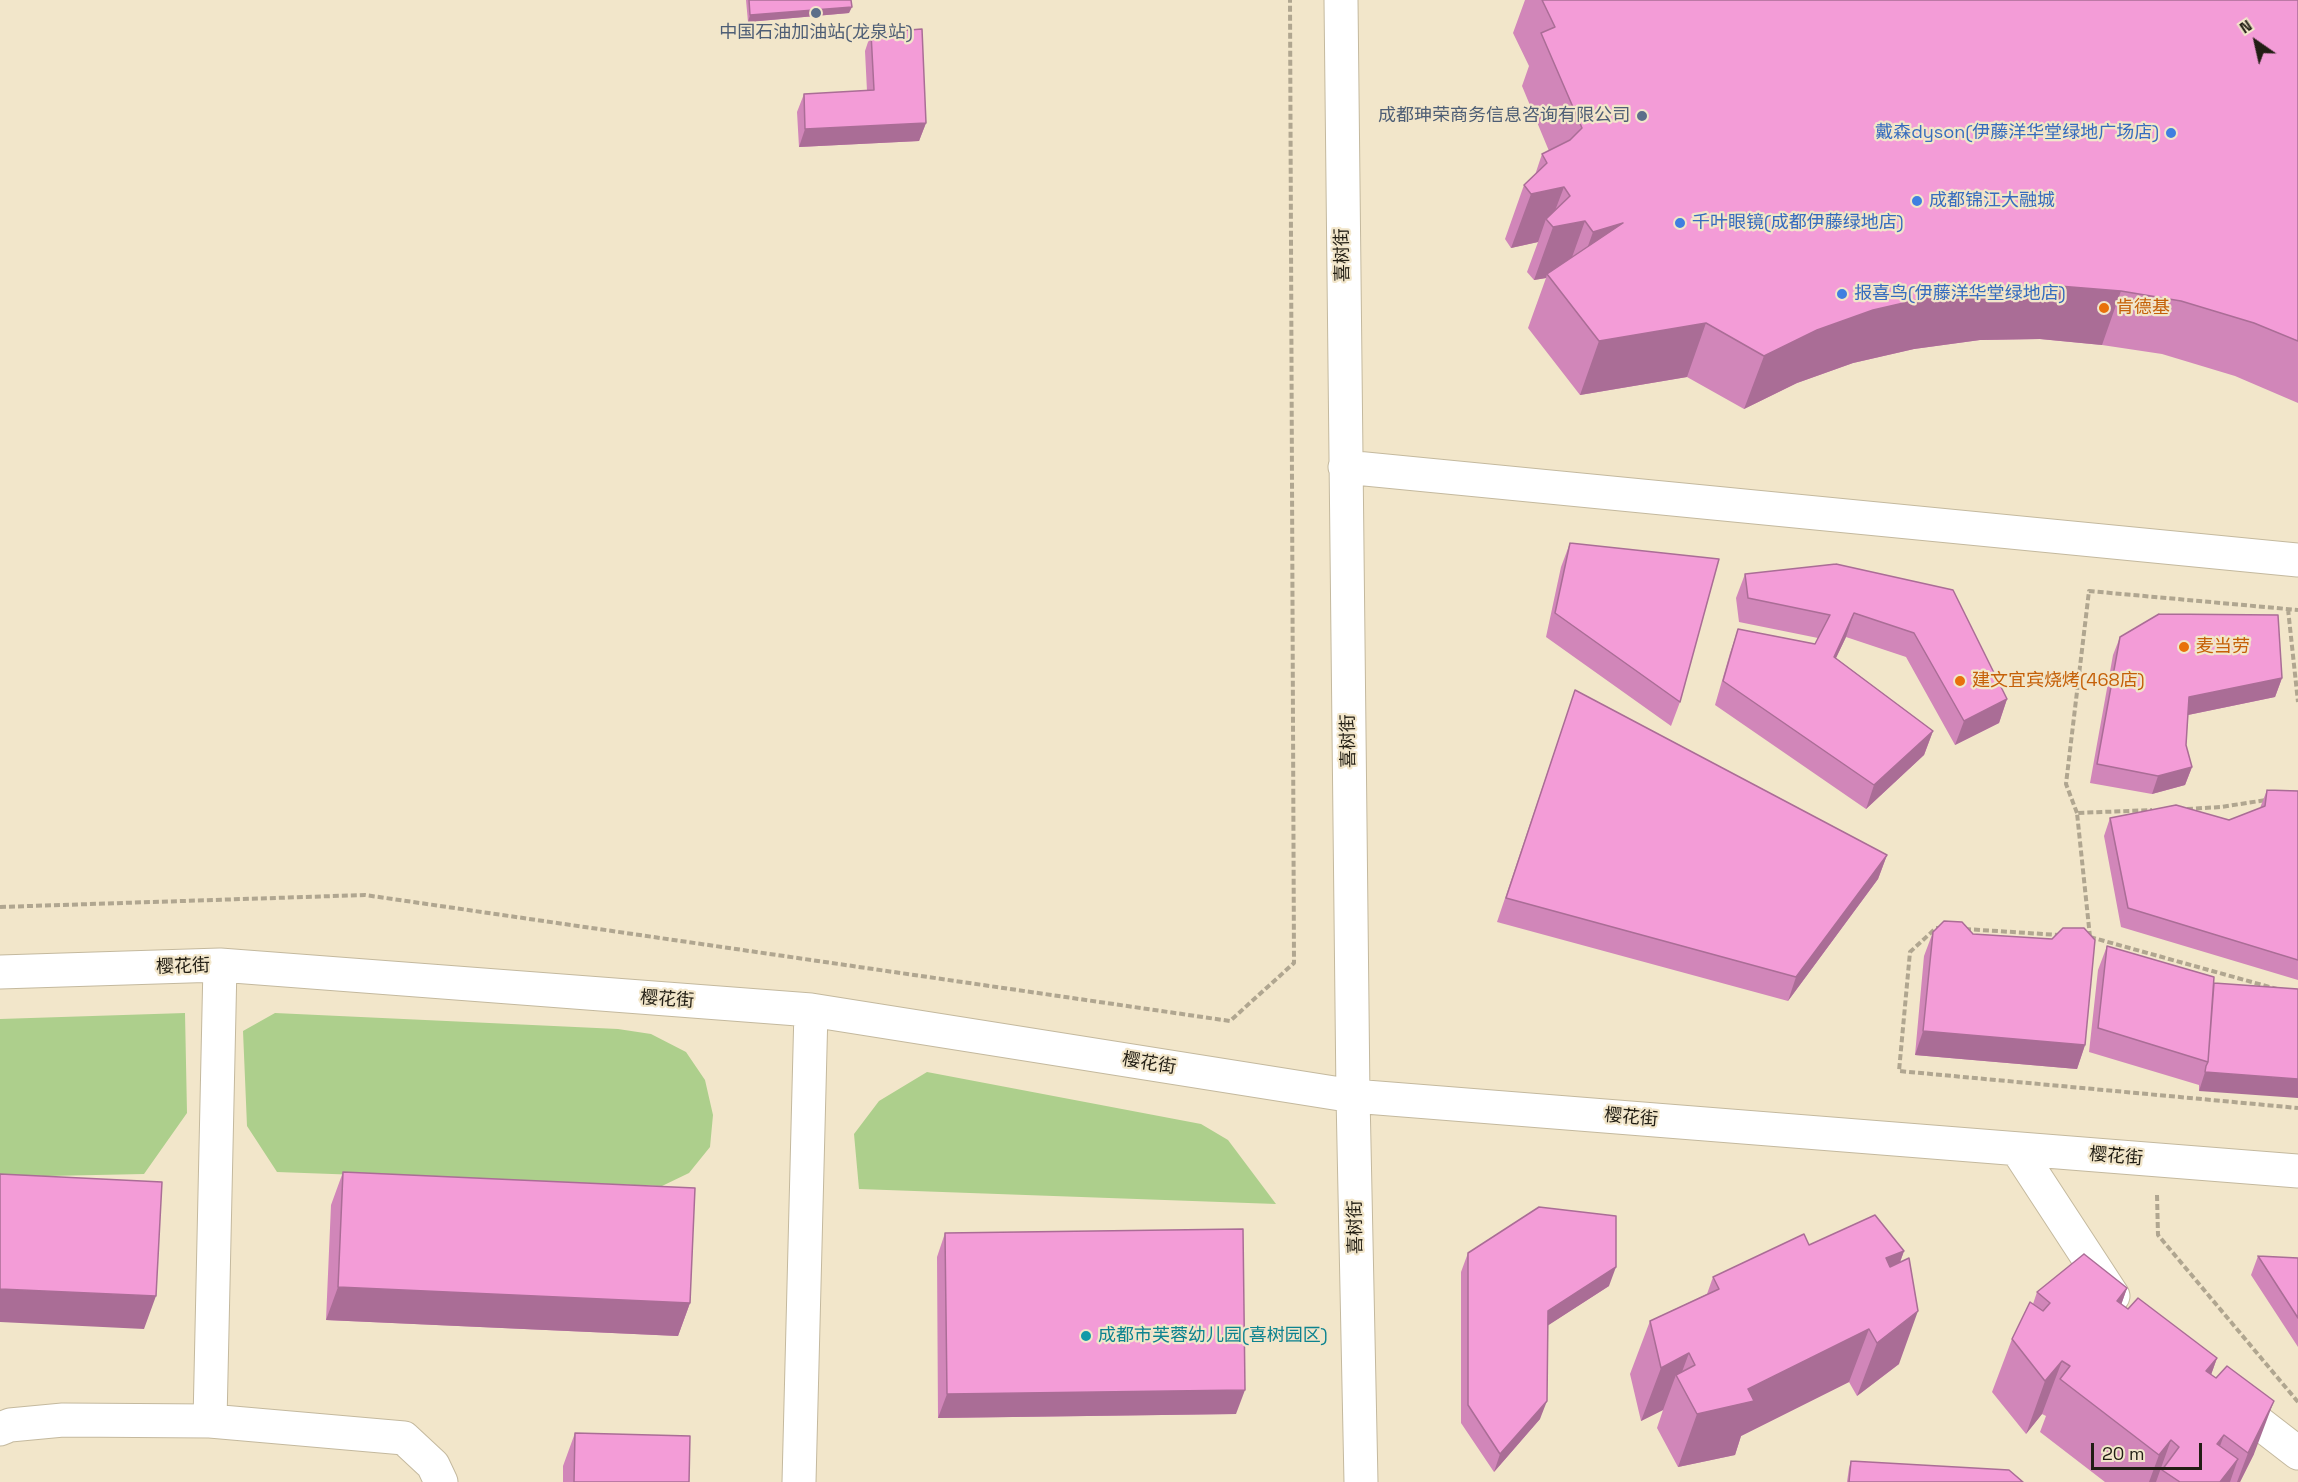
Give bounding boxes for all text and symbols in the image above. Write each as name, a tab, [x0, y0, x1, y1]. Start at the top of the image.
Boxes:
marker: 中国石油加油站(龙泉站)	[809, 6, 823, 20]
north arrow	[2226, 12, 2286, 72]
text: N	[2235, 15, 2256, 38]
place label: 中国石油加油站(龙泉站)	[719, 22, 913, 44]
place label: 成都珅荣商务信息咨询有限公司	[1378, 105, 1630, 127]
marker: 成都珅荣商务信息咨询有限公司	[1635, 109, 1649, 123]
place label: 戴森dyson(伊藤洋华堂绿地广场店)	[1875, 122, 2159, 144]
marker: 戴森dyson(伊藤洋华堂绿地广场店)	[2164, 126, 2178, 140]
place label: 成都锦江大融城	[1929, 190, 2055, 212]
marker: 成都锦江大融城	[1910, 194, 1924, 208]
place label: 千叶眼镜(成都伊藤绿地店)	[1692, 212, 1904, 234]
marker: 千叶眼镜(成都伊藤绿地店)	[1673, 216, 1687, 230]
street label: 喜树街	[1332, 228, 1354, 282]
place label: 报喜鸟(伊藤洋华堂绿地店)	[1854, 283, 2066, 305]
marker: 报喜鸟(伊藤洋华堂绿地店)	[1835, 287, 1849, 301]
place label: 肯德基	[2116, 297, 2170, 319]
marker: 肯德基	[2097, 301, 2111, 315]
place label: 麦当劳	[2196, 636, 2250, 658]
marker: 麦当劳	[2177, 640, 2191, 654]
place label: 建文宜宾烧烤(468店)	[1972, 670, 2144, 692]
marker: 建文宜宾烧烤(468店)	[1953, 674, 1967, 688]
street label: 喜树街	[1338, 714, 1360, 768]
street label: 樱花街	[156, 955, 210, 979]
street label: 樱花街	[639, 987, 695, 1013]
street label: 樱花街	[1121, 1049, 1177, 1079]
street label: 樱花街	[1603, 1105, 1659, 1131]
street label: 樱花街	[2088, 1144, 2144, 1170]
street label: 喜树街	[1345, 1200, 1367, 1254]
place label: 成都市芙蓉幼儿园(喜树园区)	[1098, 1325, 1328, 1347]
marker: 成都市芙蓉幼儿园(喜树园区)	[1079, 1329, 1093, 1343]
scale bar	[2094, 1431, 2205, 1469]
text: 20 m	[2102, 1442, 2145, 1465]

